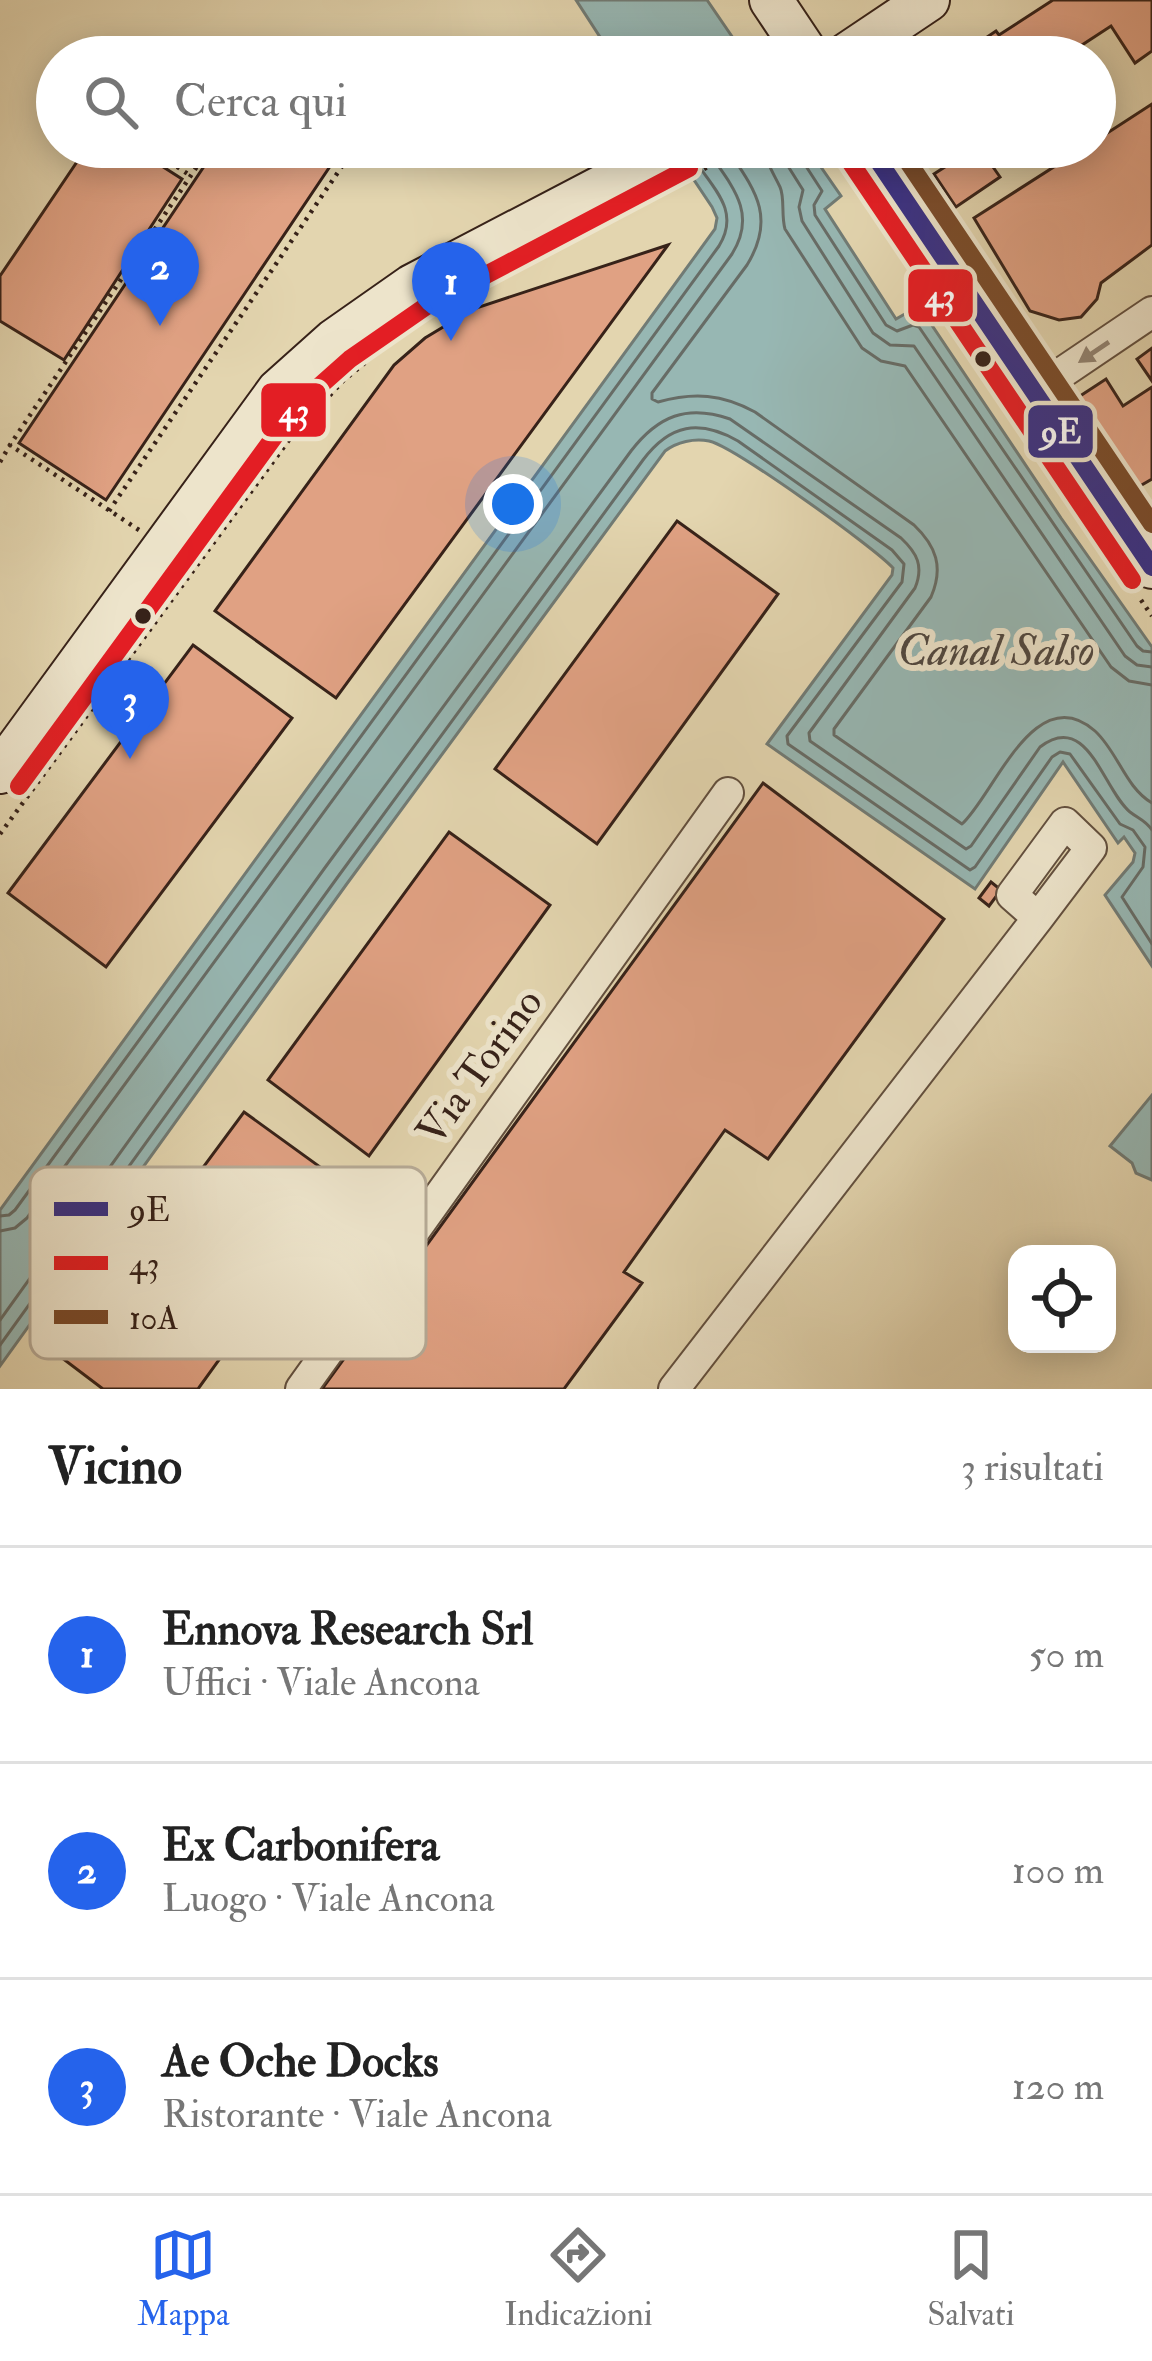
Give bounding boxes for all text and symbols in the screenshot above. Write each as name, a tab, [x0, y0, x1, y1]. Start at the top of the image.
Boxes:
search box	[36, 36, 1116, 168]
icon: search	[78, 69, 144, 135]
text: Cerca qui	[174, 74, 347, 130]
pin: 2	[121, 227, 199, 326]
pin: 1	[412, 242, 490, 341]
line badge: 43	[906, 267, 975, 324]
text: 43	[924, 276, 955, 317]
one-way arrow	[1077, 340, 1110, 362]
unlabelled marker	[972, 348, 994, 370]
line badge: 43	[259, 381, 328, 439]
text: 43	[278, 391, 309, 432]
line badge: 9E	[1026, 403, 1095, 460]
text: 9E	[1038, 412, 1082, 453]
your location	[483, 474, 543, 534]
unlabelled marker	[132, 605, 154, 627]
water label: Canal Salso	[897, 623, 1095, 679]
pin: 3	[91, 660, 169, 759]
street label: Via Torino	[406, 978, 554, 1156]
legend	[30, 1167, 426, 1359]
text: 9E	[126, 1190, 170, 1231]
text: 43	[129, 1244, 159, 1285]
map controls	[1008, 1245, 1116, 1353]
button: locate	[1008, 1245, 1116, 1353]
text: 10A	[129, 1298, 179, 1339]
text: Vicino	[48, 1435, 182, 1499]
text: 3 risultati	[961, 1443, 1104, 1492]
text: Ennova Research Srl	[162, 1602, 533, 1658]
text: 1	[80, 1630, 94, 1679]
text: 50 m	[1029, 1630, 1104, 1679]
text: Uffici · Viale Ancona	[162, 1658, 480, 1707]
text: Ex Carbonifera	[162, 1818, 439, 1874]
text: 2	[77, 1846, 97, 1895]
text: 100 m	[1012, 1846, 1104, 1895]
text: Luogo · Viale Ancona	[162, 1874, 495, 1923]
text: Ae Oche Docks	[162, 2034, 439, 2090]
text: 3	[80, 2062, 94, 2111]
text: 120 m	[1012, 2062, 1104, 2111]
text: Ristorante · Viale Ancona	[162, 2090, 552, 2139]
tab: Mappa	[137, 2222, 230, 2335]
tab: Indicazioni	[504, 2222, 653, 2335]
tab: Salvati	[927, 2222, 1015, 2335]

